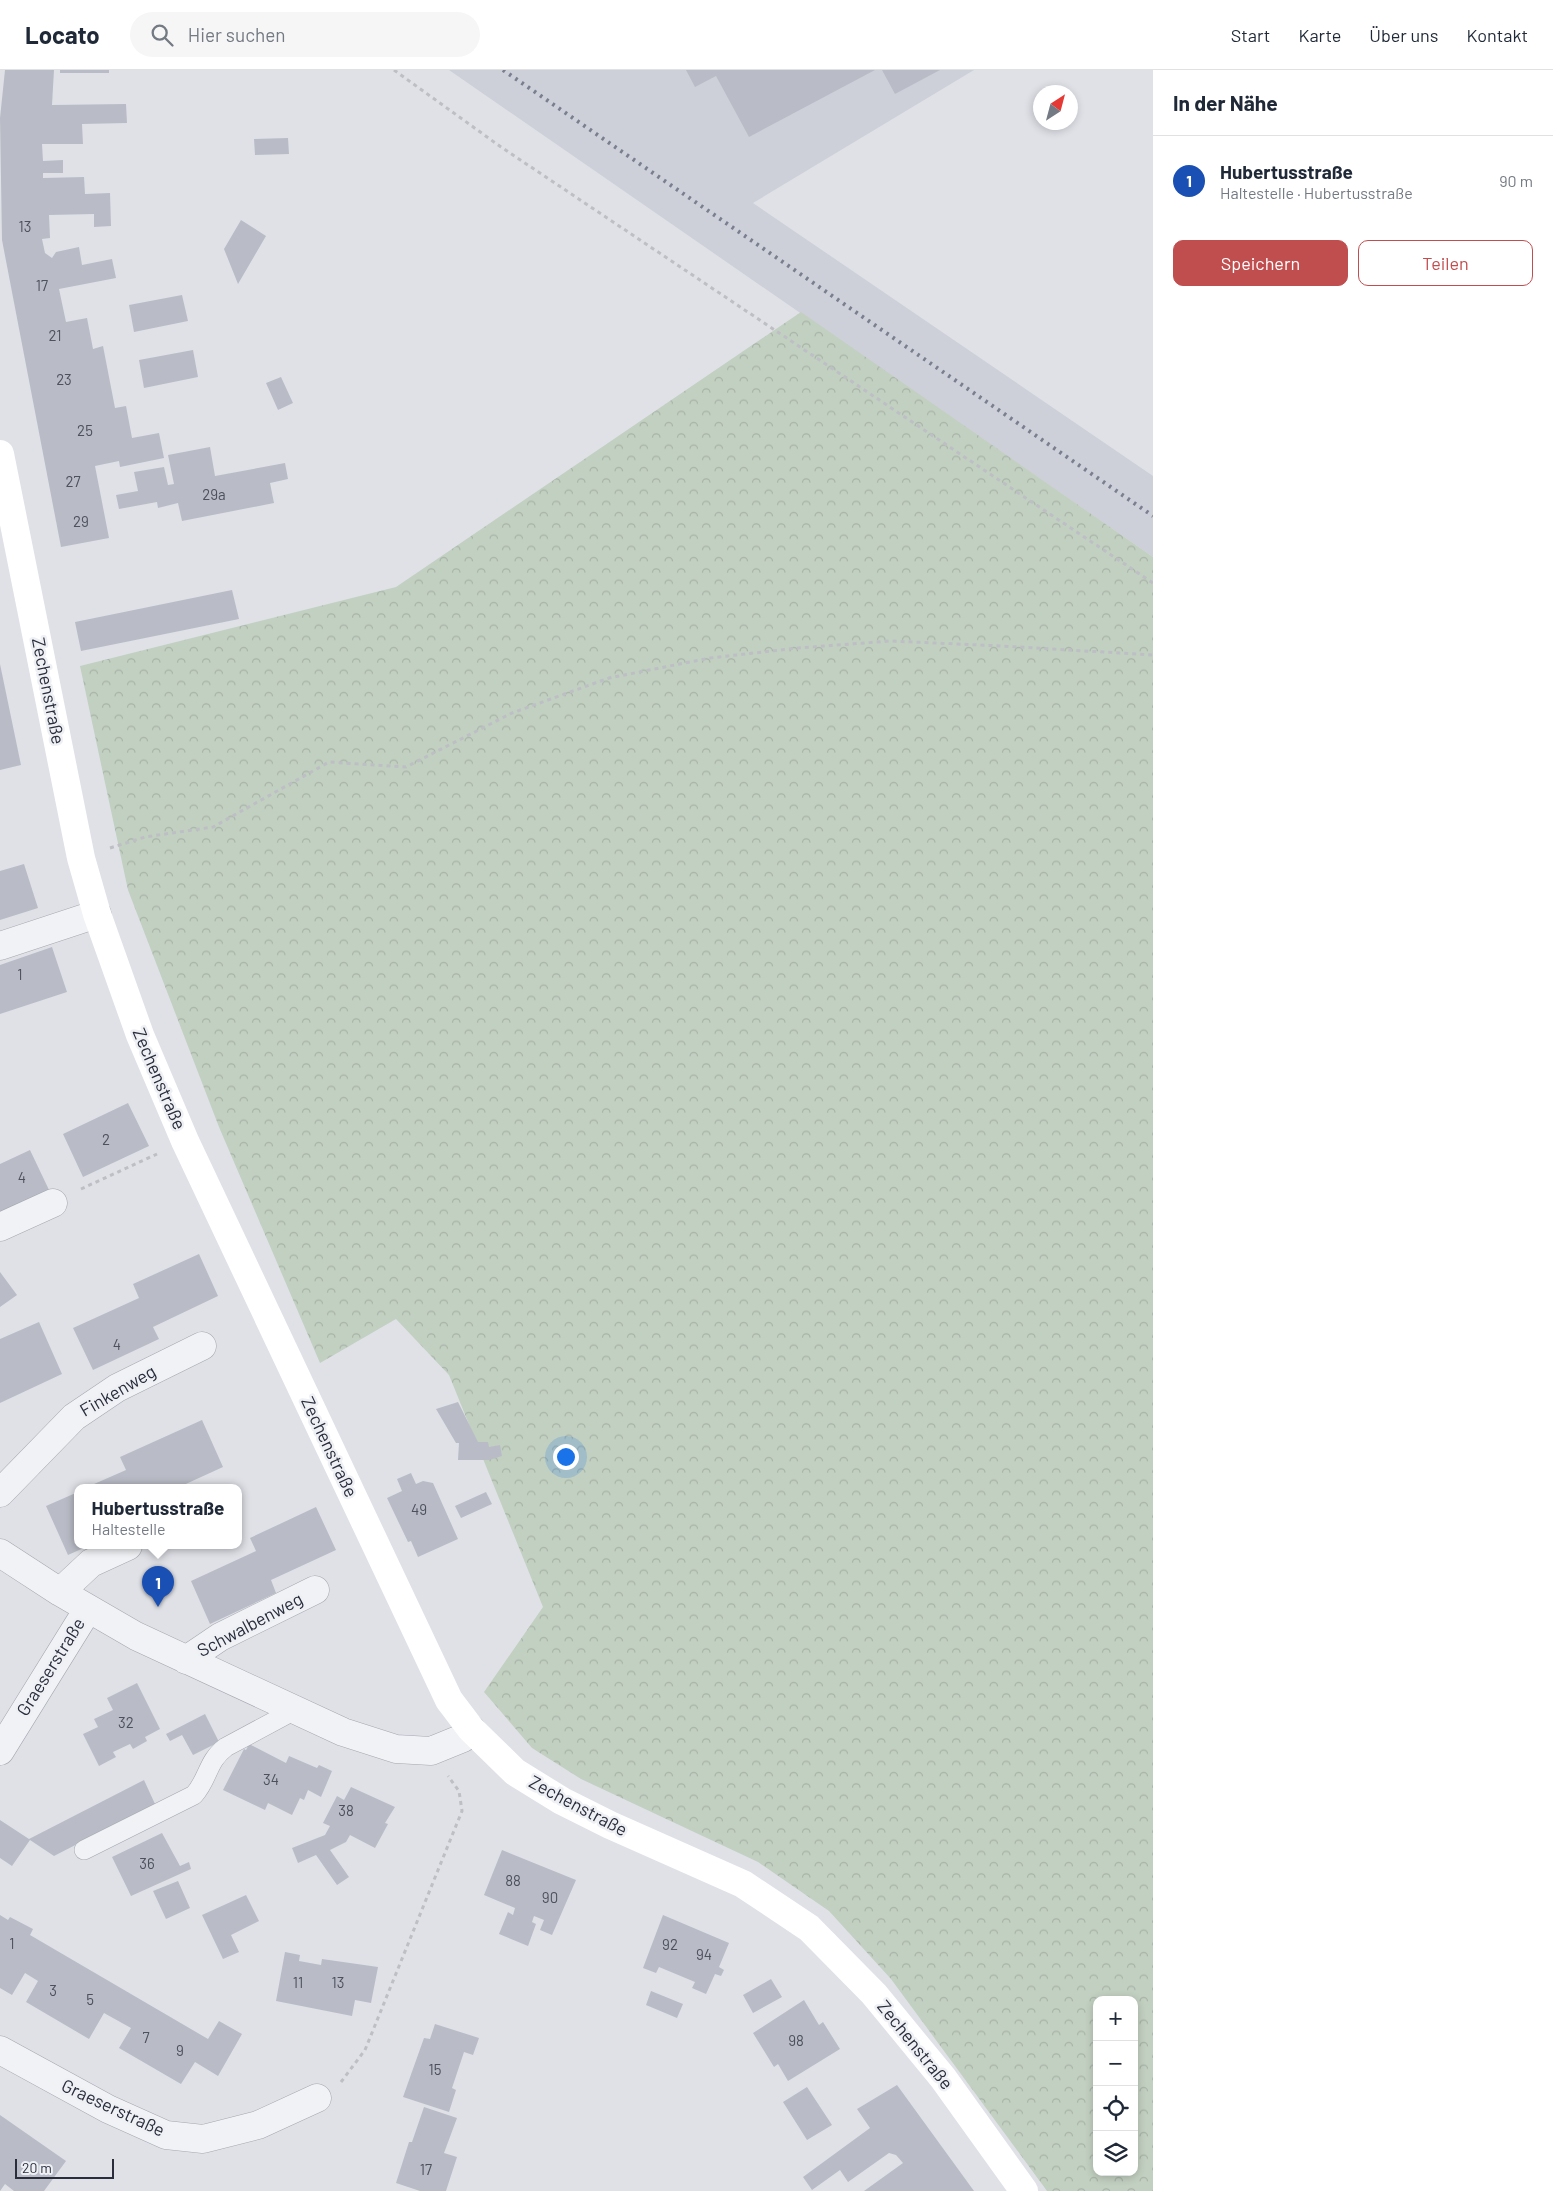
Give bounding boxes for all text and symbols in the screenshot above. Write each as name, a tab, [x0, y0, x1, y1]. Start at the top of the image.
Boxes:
search box	[130, 12, 480, 57]
text: Locato	[25, 20, 100, 49]
icon: search	[148, 21, 176, 49]
text: Hier suchen	[188, 23, 286, 46]
text: Start	[1231, 24, 1270, 46]
text: Karte	[1298, 24, 1341, 46]
text: Über uns	[1369, 24, 1438, 46]
text: Kontakt	[1466, 24, 1528, 46]
north arrow	[1033, 85, 1078, 130]
text: In der Nähe	[1173, 90, 1278, 115]
text: Hubertusstraße	[1220, 160, 1353, 183]
text: 1	[1186, 171, 1192, 190]
text: 90 m	[1499, 171, 1533, 190]
text: Haltestelle · Hubertusstraße	[1220, 183, 1413, 202]
house number: 13	[19, 217, 31, 235]
button: Speichern	[1173, 240, 1348, 286]
button: Teilen	[1358, 240, 1533, 286]
house number: 17	[36, 276, 48, 294]
house number: 21	[48, 326, 62, 344]
house number: 23	[56, 370, 72, 388]
house number: 25	[77, 421, 93, 439]
house number: 27	[65, 472, 81, 490]
house number: 29a	[202, 485, 226, 503]
house number: 29	[73, 512, 89, 530]
street label: Zechenstraße	[28, 636, 70, 746]
house number: 1	[17, 965, 23, 983]
street label: Zechenstraße	[129, 1024, 191, 1133]
house number: 2	[102, 1130, 110, 1148]
house number: 4	[18, 1168, 26, 1186]
house number: 4	[113, 1335, 121, 1353]
street label: Finkenweg	[76, 1360, 159, 1421]
street label: Zechenstraße	[297, 1393, 363, 1500]
your location	[553, 1444, 579, 1470]
popup	[74, 1484, 242, 1549]
text: Hubertusstraße	[92, 1496, 224, 1519]
house number: 49	[411, 1500, 427, 1518]
text: Haltestelle	[92, 1519, 165, 1538]
pin: 1	[142, 1566, 174, 1607]
street label: Schwalbenweg	[193, 1587, 306, 1661]
street label: Graeserstraße	[11, 1613, 89, 1720]
house number: 32	[118, 1713, 134, 1731]
house number: 34	[263, 1770, 279, 1788]
street label: Zechenstraße	[526, 1770, 631, 1840]
house number: 38	[338, 1801, 354, 1819]
house number: 36	[139, 1854, 155, 1872]
house number: 88	[505, 1871, 521, 1889]
house number: 90	[542, 1888, 558, 1906]
house number: 1	[9, 1934, 15, 1952]
house number: 92	[662, 1935, 678, 1953]
house number: 94	[696, 1945, 712, 1963]
house number: 11	[293, 1973, 303, 1991]
house number: 13	[332, 1973, 344, 1991]
house number: 3	[49, 1981, 57, 1999]
house number: 5	[86, 1990, 94, 2008]
street label: Zechenstraße	[873, 1995, 958, 2093]
map controls	[1093, 1996, 1138, 2176]
button: +	[1093, 1996, 1138, 2041]
house number: 7	[142, 2028, 150, 2046]
house number: 98	[788, 2031, 804, 2049]
house number: 9	[176, 2041, 184, 2059]
button: −	[1093, 2041, 1138, 2086]
house number: 15	[429, 2060, 441, 2078]
street label: Graeserstraße	[58, 2074, 169, 2141]
button: locate	[1093, 2086, 1138, 2131]
button: layers	[1093, 2131, 1138, 2176]
scale bar	[15, 2156, 114, 2179]
text: 20 m	[22, 2159, 52, 2176]
house number: 17	[420, 2160, 432, 2178]

